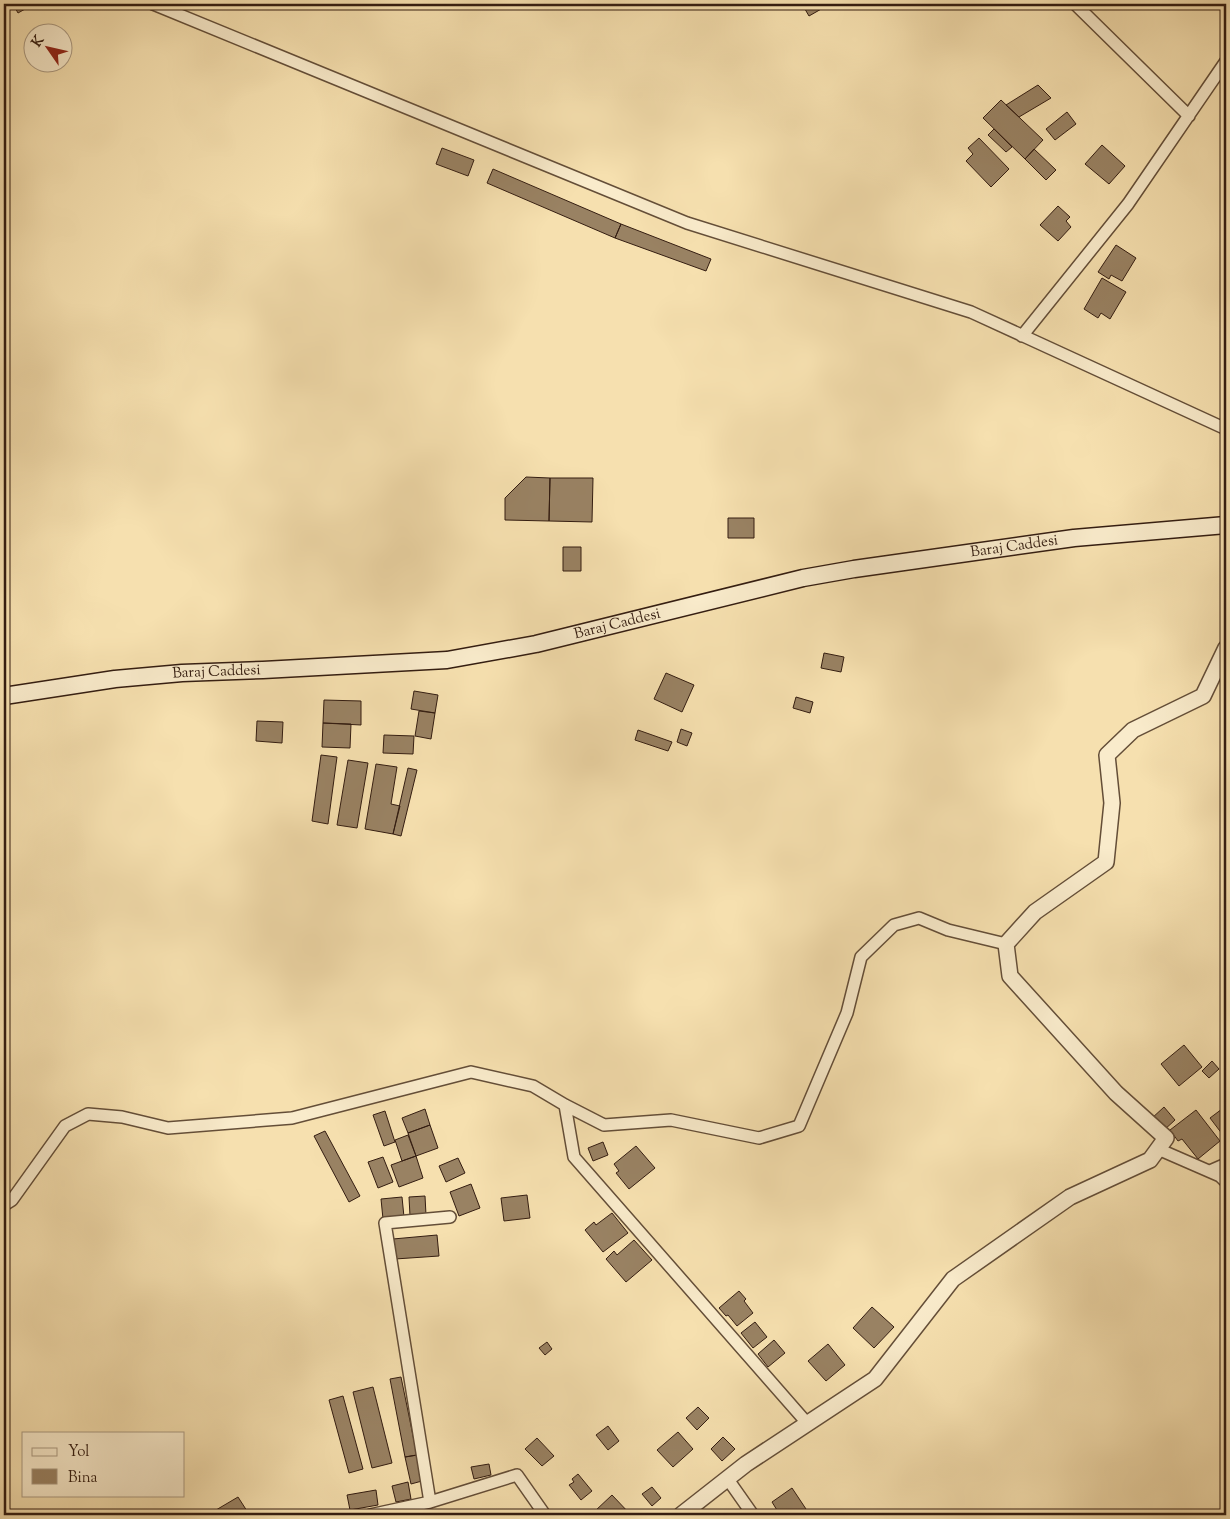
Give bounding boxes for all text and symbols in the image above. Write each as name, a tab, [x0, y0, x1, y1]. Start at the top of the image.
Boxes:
north arrow	[22, 22, 72, 72]
text: K	[28, 31, 50, 52]
street label: Baraj Caddesi	[969, 530, 1060, 563]
street label: Baraj Caddesi	[572, 603, 663, 645]
street label: Baraj Caddesi	[171, 660, 261, 684]
legend	[22, 1432, 185, 1496]
text: Yol	[68, 1442, 90, 1463]
text: Bina	[68, 1468, 98, 1489]

